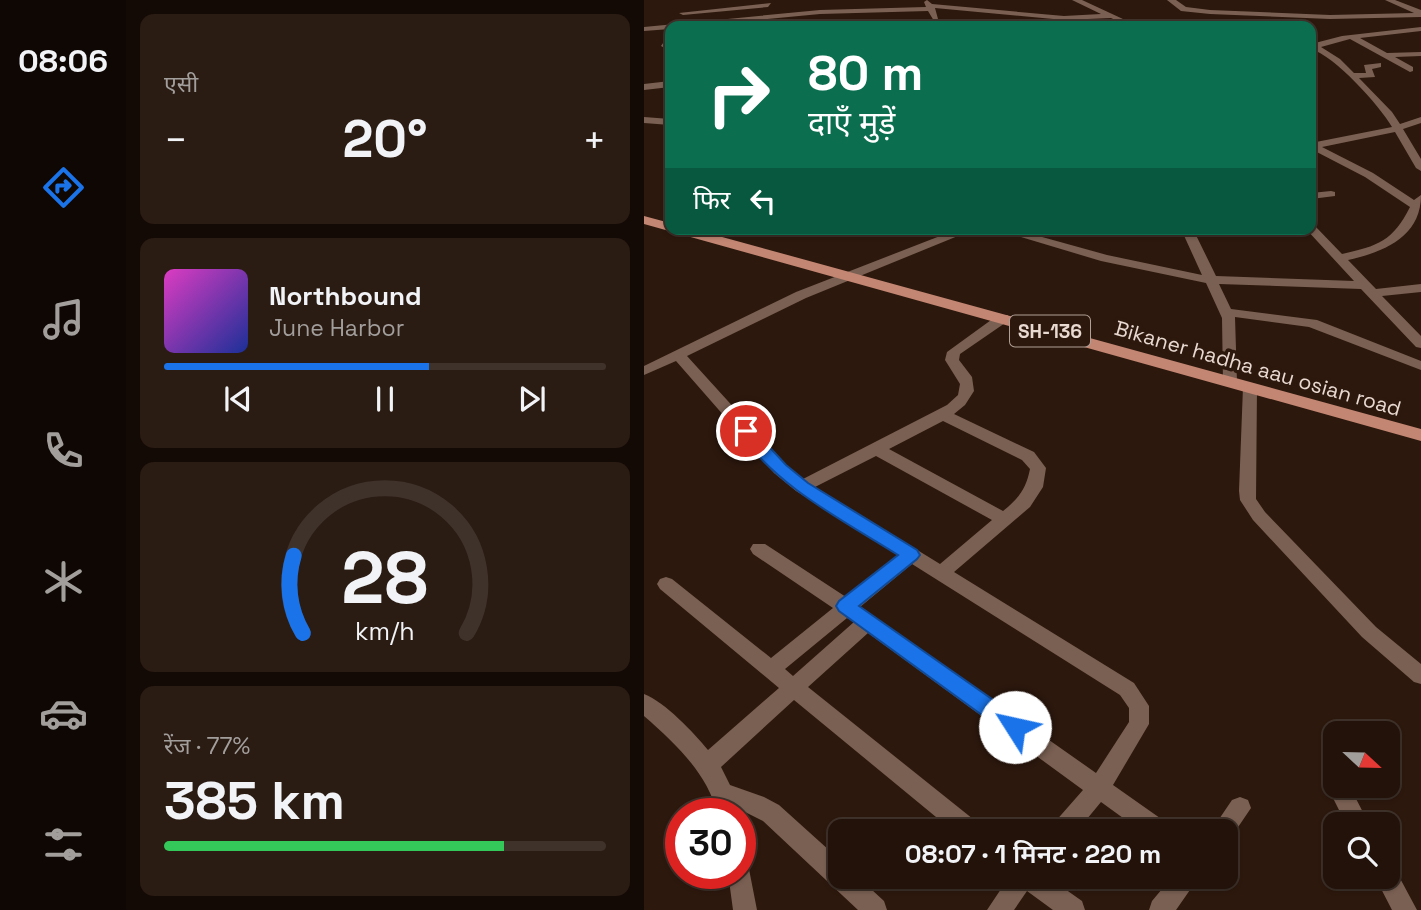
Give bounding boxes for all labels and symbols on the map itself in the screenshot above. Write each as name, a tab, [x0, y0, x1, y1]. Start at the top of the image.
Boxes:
street label: Bikaner hadha aau osian road	[1112, 314, 1404, 422]
road number: SH-136	[1010, 316, 1090, 346]
pin	[716, 401, 776, 461]
position arrow	[978, 690, 1052, 764]
north arrow	[1323, 721, 1400, 798]
speed limit sign: 30	[665, 798, 756, 889]

